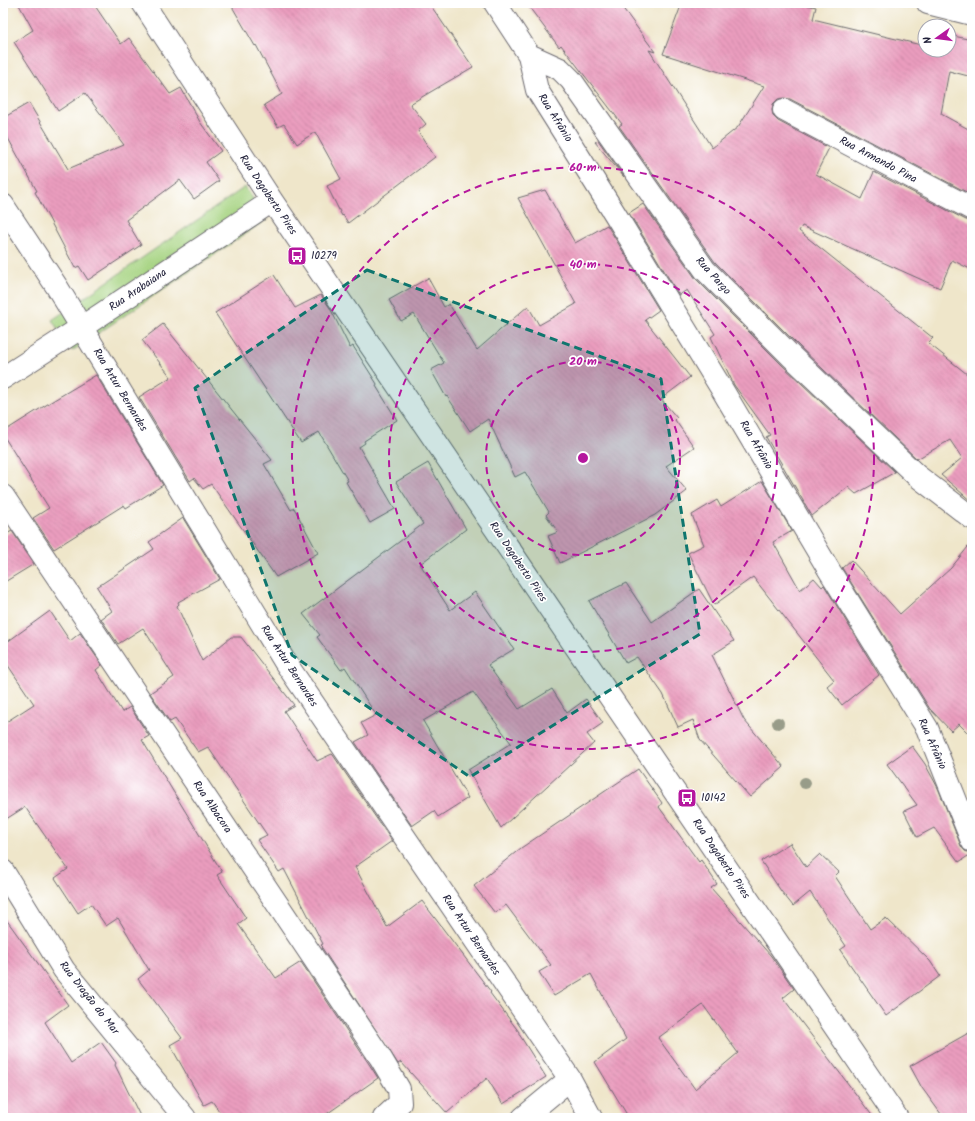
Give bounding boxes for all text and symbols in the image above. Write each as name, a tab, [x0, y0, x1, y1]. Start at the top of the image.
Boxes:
north arrow	[917, 18, 957, 58]
text: N	[919, 35, 938, 46]
street label: Rua Afrânio	[533, 90, 577, 146]
street label: Rua Armando Pina	[836, 132, 920, 188]
street label: Rua Dagoberto Pires	[234, 151, 302, 239]
text: 60 m	[569, 158, 597, 177]
bus stop icon: 10279	[286, 245, 308, 267]
place label: 10279	[311, 247, 337, 265]
street label: Rua Pargo	[691, 253, 735, 299]
text: 40 m	[569, 255, 597, 274]
street label: Rua Arabaiana	[105, 264, 171, 316]
street label: Rua Artur Bernardes	[88, 345, 152, 435]
text: 20 m	[569, 352, 597, 371]
street label: Rua Afrânio	[735, 417, 777, 473]
centre of rings	[576, 451, 590, 465]
street label: Rua Dagoberto Pires	[484, 518, 552, 606]
street label: Rua Artur Bernardes	[256, 621, 322, 711]
street label: Rua Afrânio	[913, 715, 951, 773]
street label: Rua Albacora	[188, 777, 236, 837]
bus stop icon: 10142	[676, 787, 698, 809]
place label: 10142	[701, 789, 726, 807]
street label: Rua Dagoberto Pires	[687, 815, 755, 903]
street label: Rua Artur Bernardes	[437, 891, 505, 980]
street label: Rua Dragão do Mar	[54, 957, 124, 1040]

